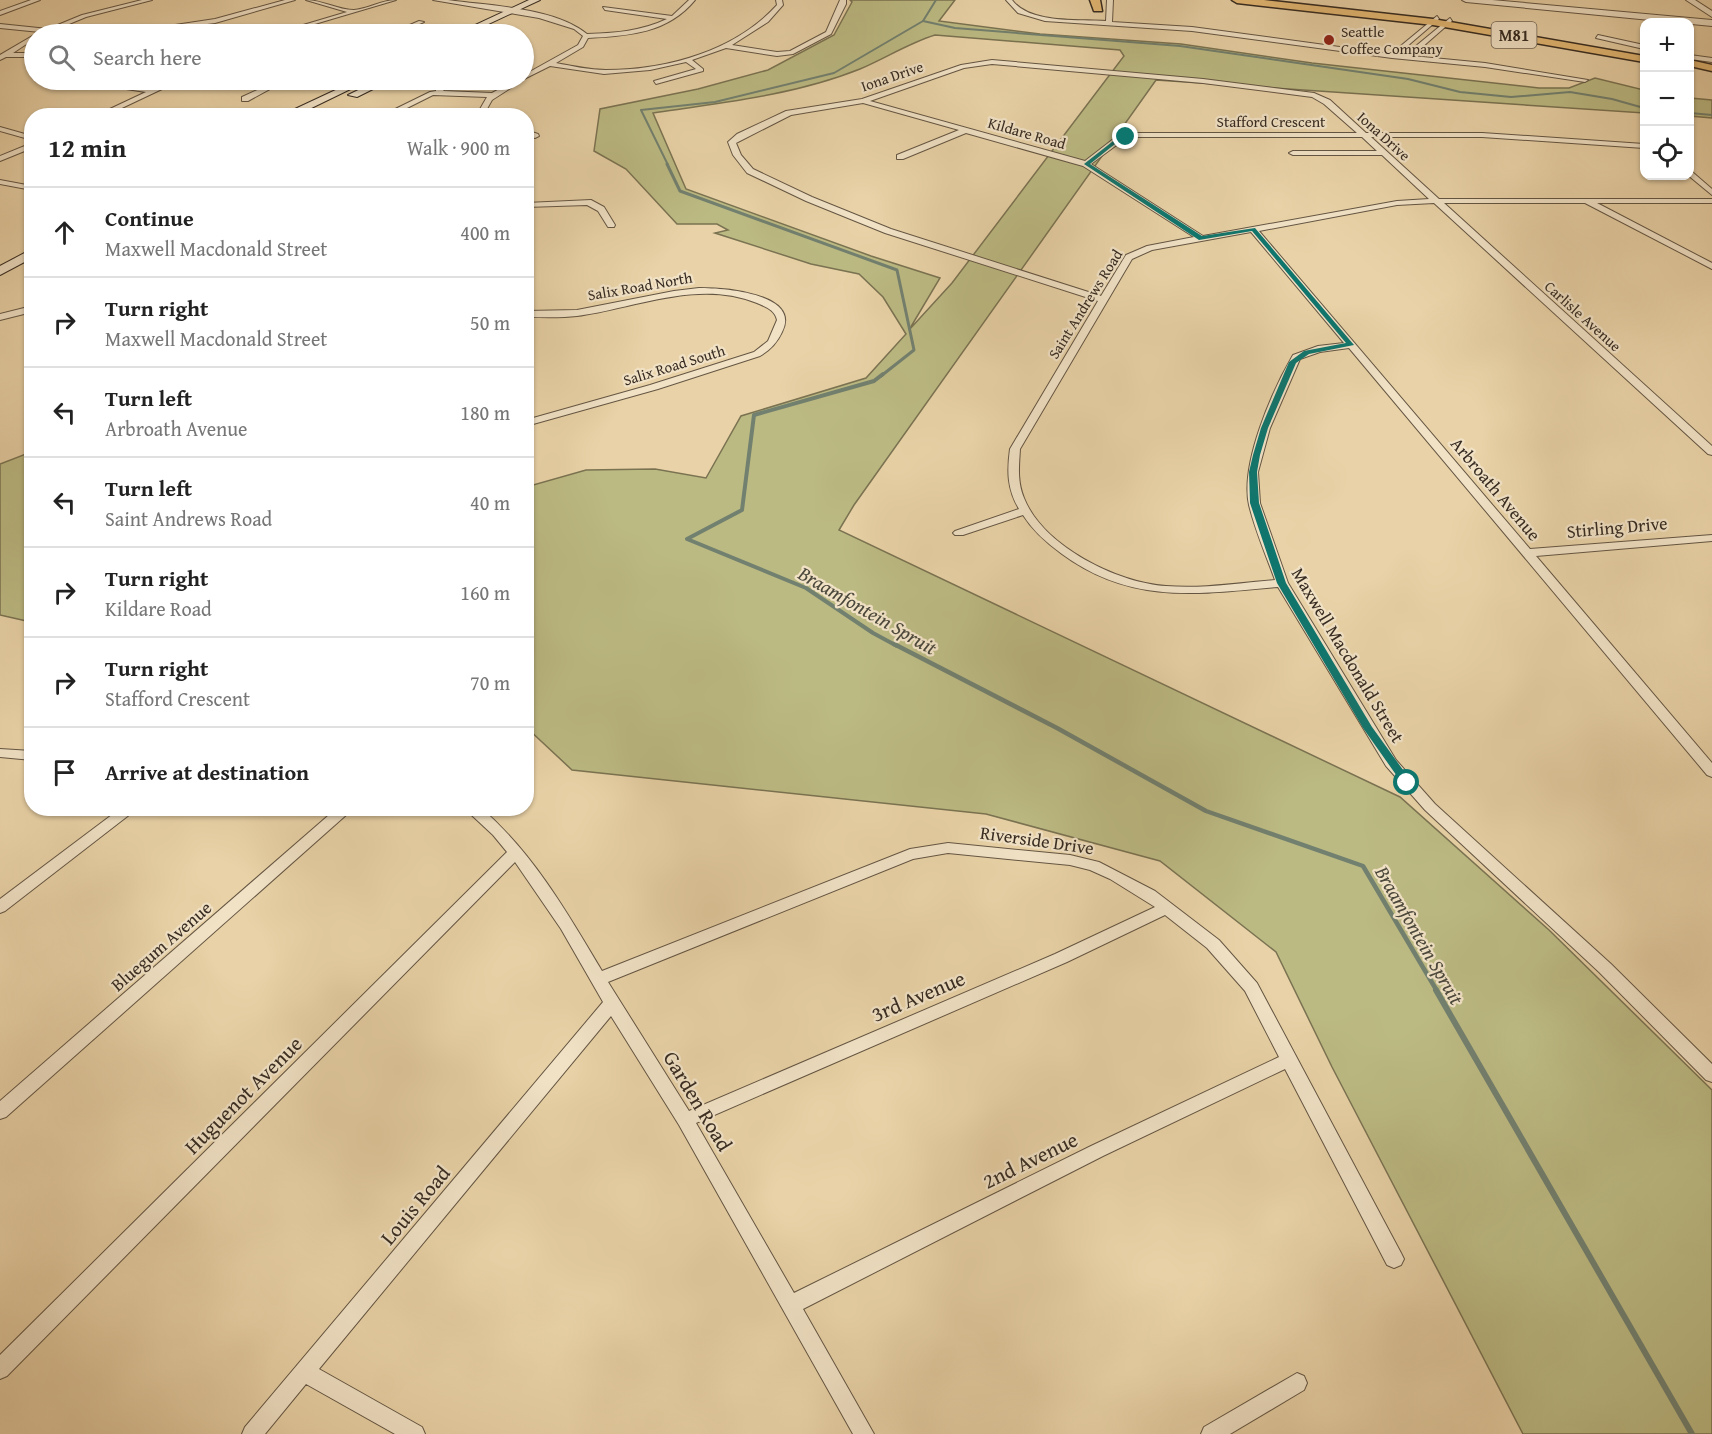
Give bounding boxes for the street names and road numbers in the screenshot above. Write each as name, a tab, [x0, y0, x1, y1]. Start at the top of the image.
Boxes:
road number: M81	[1492, 22, 1537, 48]
street label: Iona Drive	[858, 56, 926, 96]
street label: Iona Drive	[1353, 107, 1415, 165]
street label: Stafford Crescent	[1217, 111, 1326, 132]
street label: Kildare Road	[986, 112, 1068, 154]
street label: Saint Andrews Road	[1043, 245, 1127, 363]
street label: Salix Road North	[586, 266, 695, 306]
street label: Carlisle Avenue	[1540, 276, 1626, 356]
street label: Salix Road South	[621, 339, 728, 390]
street label: Arbroath Avenue	[1444, 431, 1548, 547]
street label: Stirling Drive	[1565, 509, 1669, 545]
street label: Maxwell Macdonald Street	[1285, 562, 1411, 748]
street label: Riverside Drive	[978, 819, 1096, 861]
street label: Bluegum Avenue	[105, 894, 217, 998]
street label: 3rd Avenue	[866, 962, 970, 1030]
street label: Huguenot Avenue	[177, 1029, 309, 1161]
street label: Garden Road	[656, 1045, 741, 1158]
street label: 2nd Avenue	[977, 1124, 1083, 1196]
street label: Louis Road	[373, 1158, 458, 1251]

